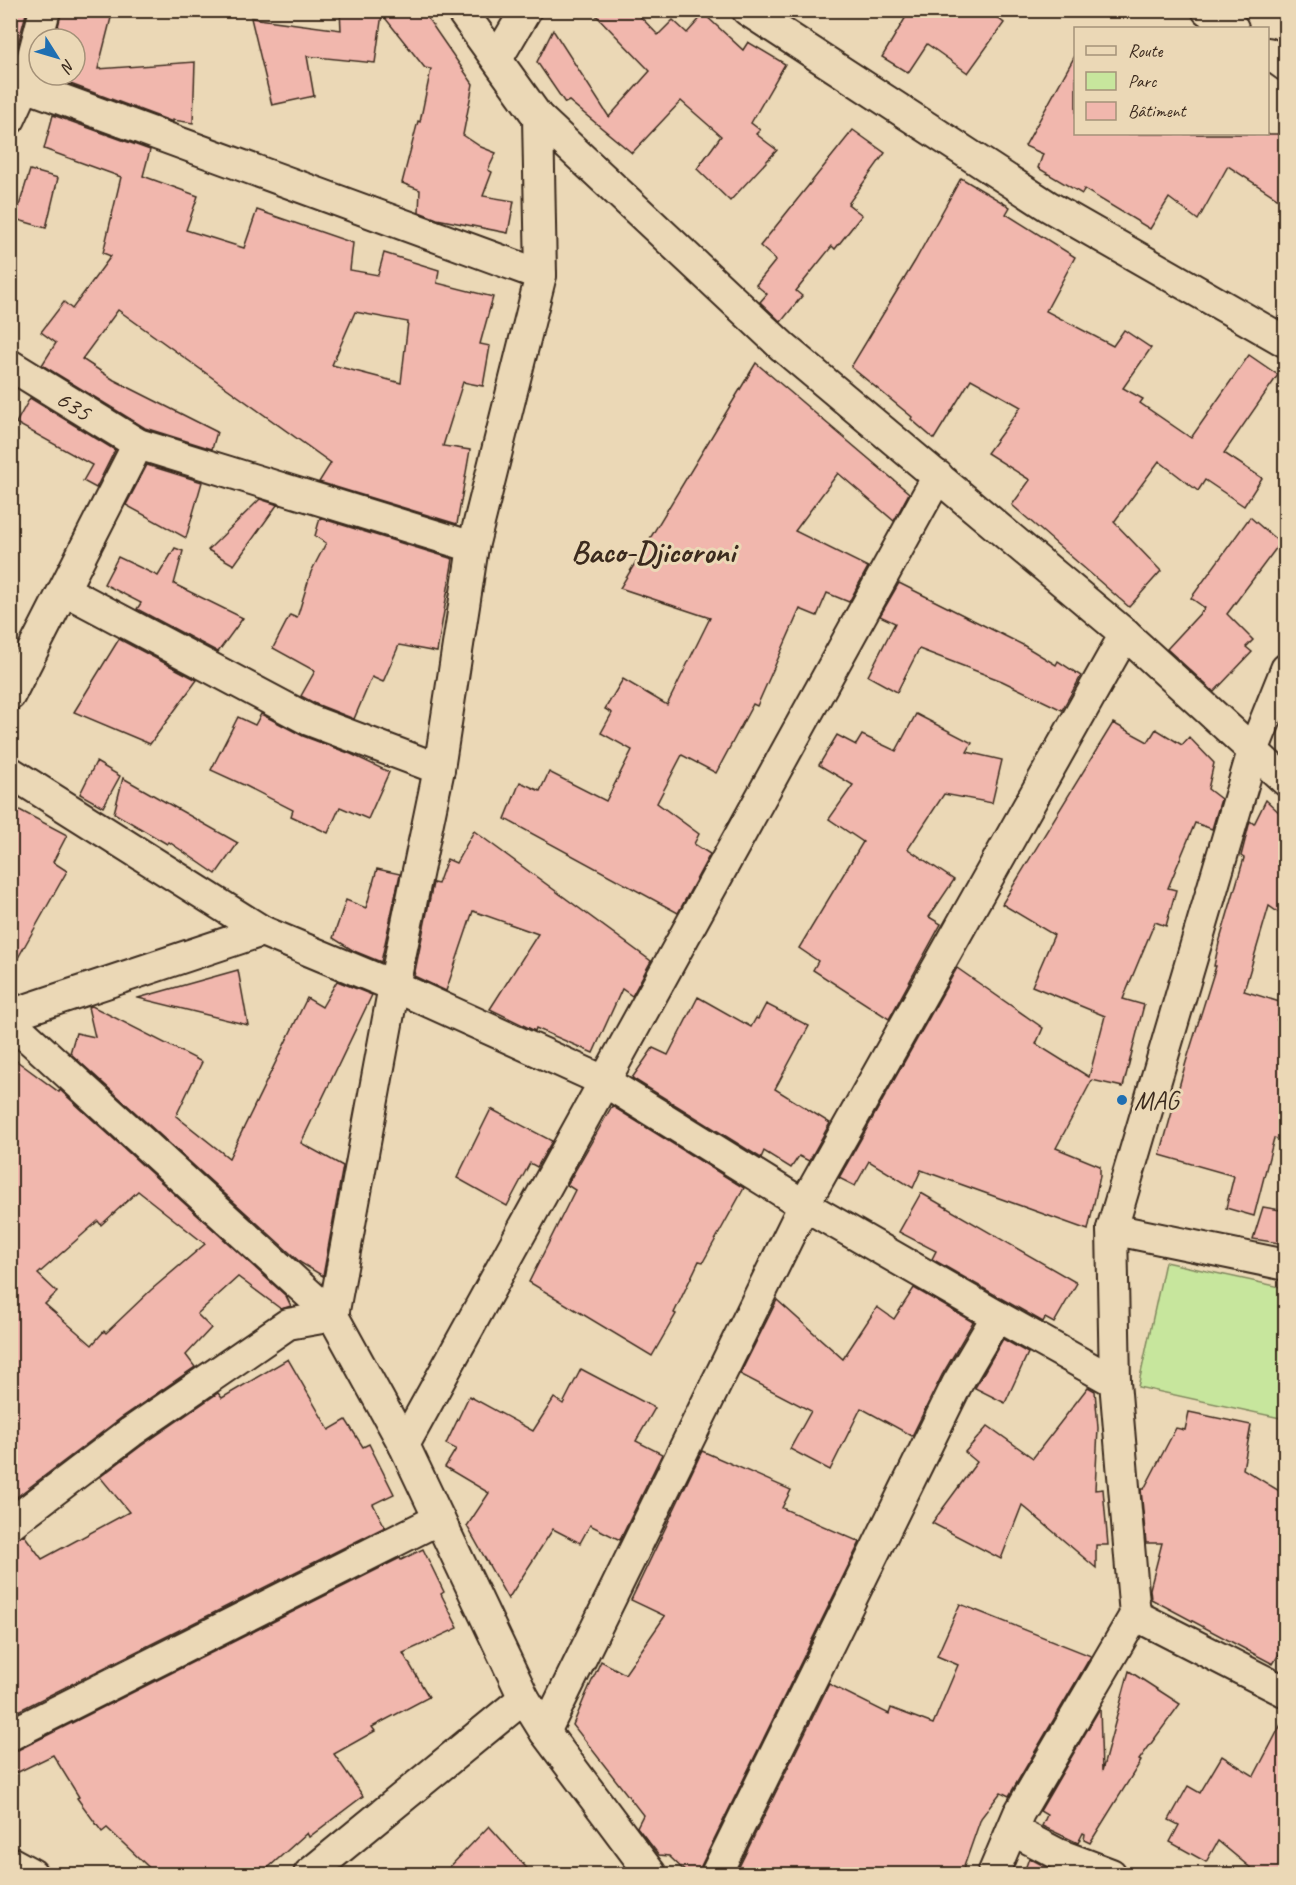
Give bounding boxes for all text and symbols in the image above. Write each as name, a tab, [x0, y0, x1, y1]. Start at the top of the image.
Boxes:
north arrow	[27, 27, 87, 87]
legend	[1074, 27, 1269, 135]
text: Route	[1128, 40, 1163, 62]
text: N	[55, 55, 79, 78]
text: Parc	[1128, 70, 1157, 92]
text: Bâtiment	[1128, 100, 1188, 122]
street label: 635	[50, 382, 98, 429]
district label: Baco-Djicoroni	[571, 531, 739, 572]
place label: MAG	[1134, 1084, 1182, 1117]
marker: MAG	[1115, 1093, 1129, 1107]

